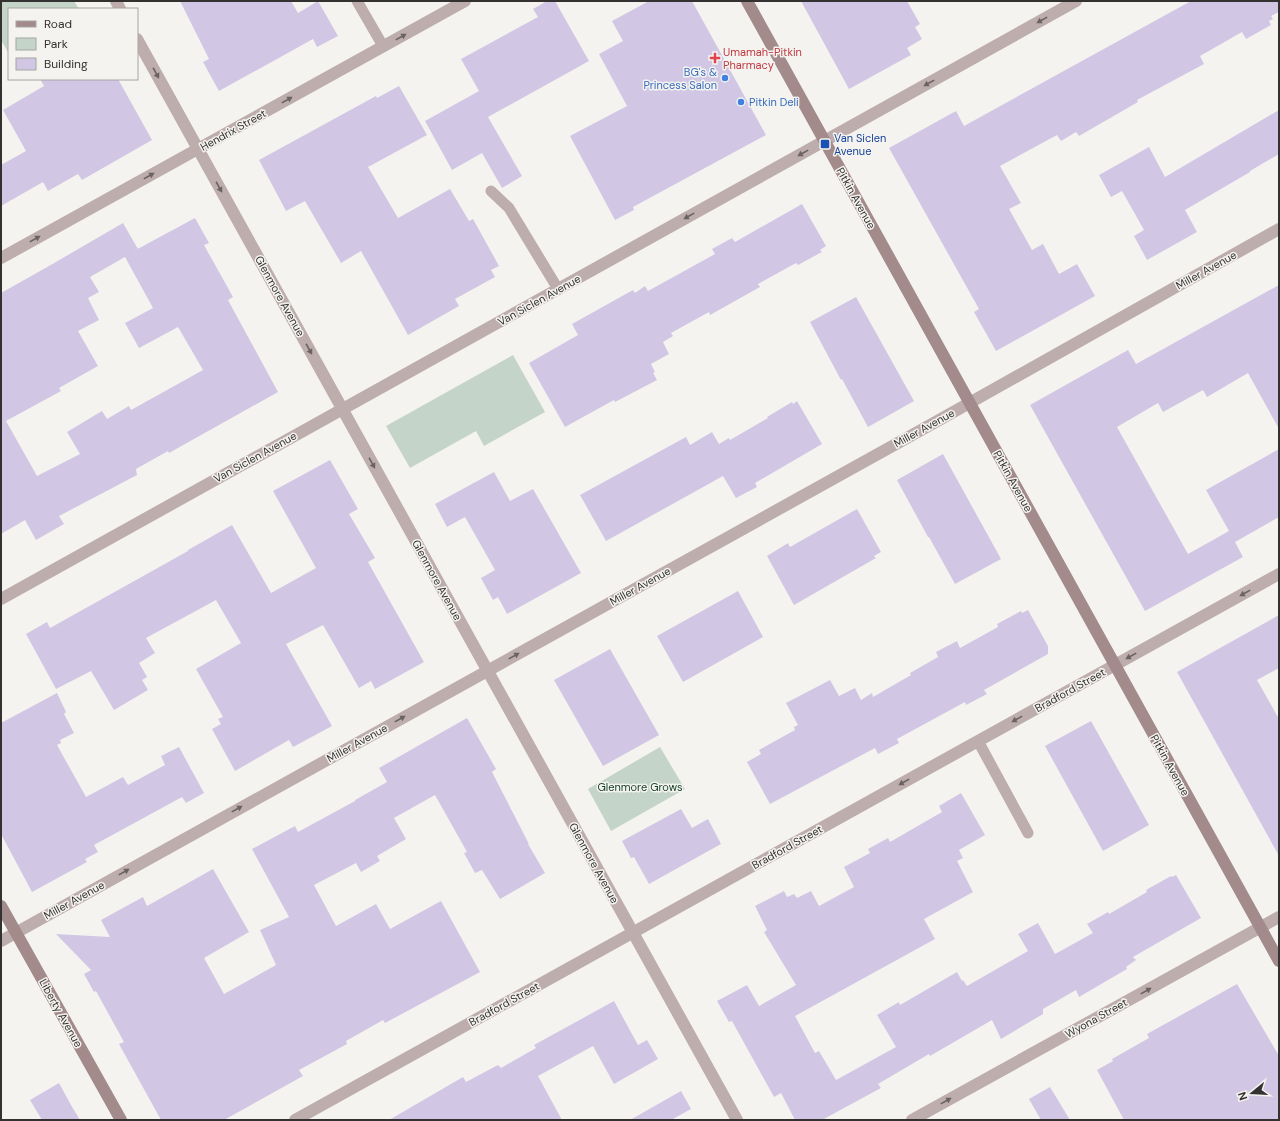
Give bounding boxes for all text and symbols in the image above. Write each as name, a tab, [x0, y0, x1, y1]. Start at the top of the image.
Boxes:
legend	[8, 8, 138, 80]
text: Road	[44, 16, 72, 32]
one-way arrow	[1036, 17, 1048, 23]
one-way arrow	[395, 33, 407, 40]
text: Park	[44, 36, 68, 52]
place label: Umamah-Pitkin Pharmacy	[723, 45, 802, 72]
marker: Umamah-Pitkin Pharmacy	[710, 53, 720, 63]
text: Building	[44, 56, 88, 72]
place label: BG's & Princess Salon	[643, 65, 717, 92]
one-way arrow	[153, 67, 159, 79]
marker: BG's & Princess Salon	[720, 73, 730, 83]
one-way arrow	[923, 80, 934, 87]
place label: Pitkin Deli	[749, 95, 799, 109]
one-way arrow	[281, 96, 293, 103]
marker: Pitkin Deli	[736, 97, 746, 107]
street label: Hendrix Street	[198, 106, 268, 154]
place label: Van Siclen Avenue	[834, 131, 886, 158]
marker: Van Siclen Avenue	[819, 138, 831, 150]
one-way arrow	[797, 150, 809, 157]
street label: Pitkin Avenue	[833, 165, 879, 231]
one-way arrow	[143, 173, 155, 180]
one-way arrow	[216, 181, 222, 193]
one-way arrow	[683, 213, 695, 220]
one-way arrow	[29, 236, 41, 242]
street label: Miller Avenue	[1173, 248, 1239, 292]
street label: Glenmore Avenue	[252, 253, 308, 339]
street label: Van Siclen Avenue	[495, 271, 583, 329]
one-way arrow	[306, 343, 313, 355]
street label: Miller Avenue	[891, 406, 957, 450]
street label: Van Siclen Avenue	[211, 428, 299, 486]
street label: Pitkin Avenue	[990, 448, 1036, 514]
one-way arrow	[369, 457, 376, 469]
street label: Glenmore Avenue	[409, 537, 465, 623]
street label: Miller Avenue	[607, 564, 673, 608]
one-way arrow	[1239, 590, 1251, 597]
one-way arrow	[508, 653, 520, 660]
one-way arrow	[1125, 653, 1137, 660]
street label: Bradford Street	[1032, 665, 1108, 715]
one-way arrow	[394, 716, 406, 723]
one-way arrow	[1012, 716, 1023, 723]
street label: Miller Avenue	[324, 721, 390, 765]
street label: Pitkin Avenue	[1147, 732, 1193, 798]
one-way arrow	[898, 779, 910, 786]
park label: Glenmore Grows	[597, 780, 683, 794]
one-way arrow	[231, 806, 243, 813]
street label: Glenmore Avenue	[566, 820, 622, 906]
street label: Bradford Street	[749, 822, 825, 872]
one-way arrow	[118, 869, 130, 876]
street label: Miller Avenue	[41, 878, 107, 922]
street label: Liberty Avenue	[36, 976, 86, 1050]
street label: Bradford Street	[466, 979, 542, 1029]
one-way arrow	[1140, 987, 1152, 994]
street label: Wyona Street	[1062, 995, 1130, 1041]
north arrow	[1232, 1073, 1272, 1113]
text: N	[1235, 1090, 1250, 1102]
one-way arrow	[940, 1098, 952, 1104]

